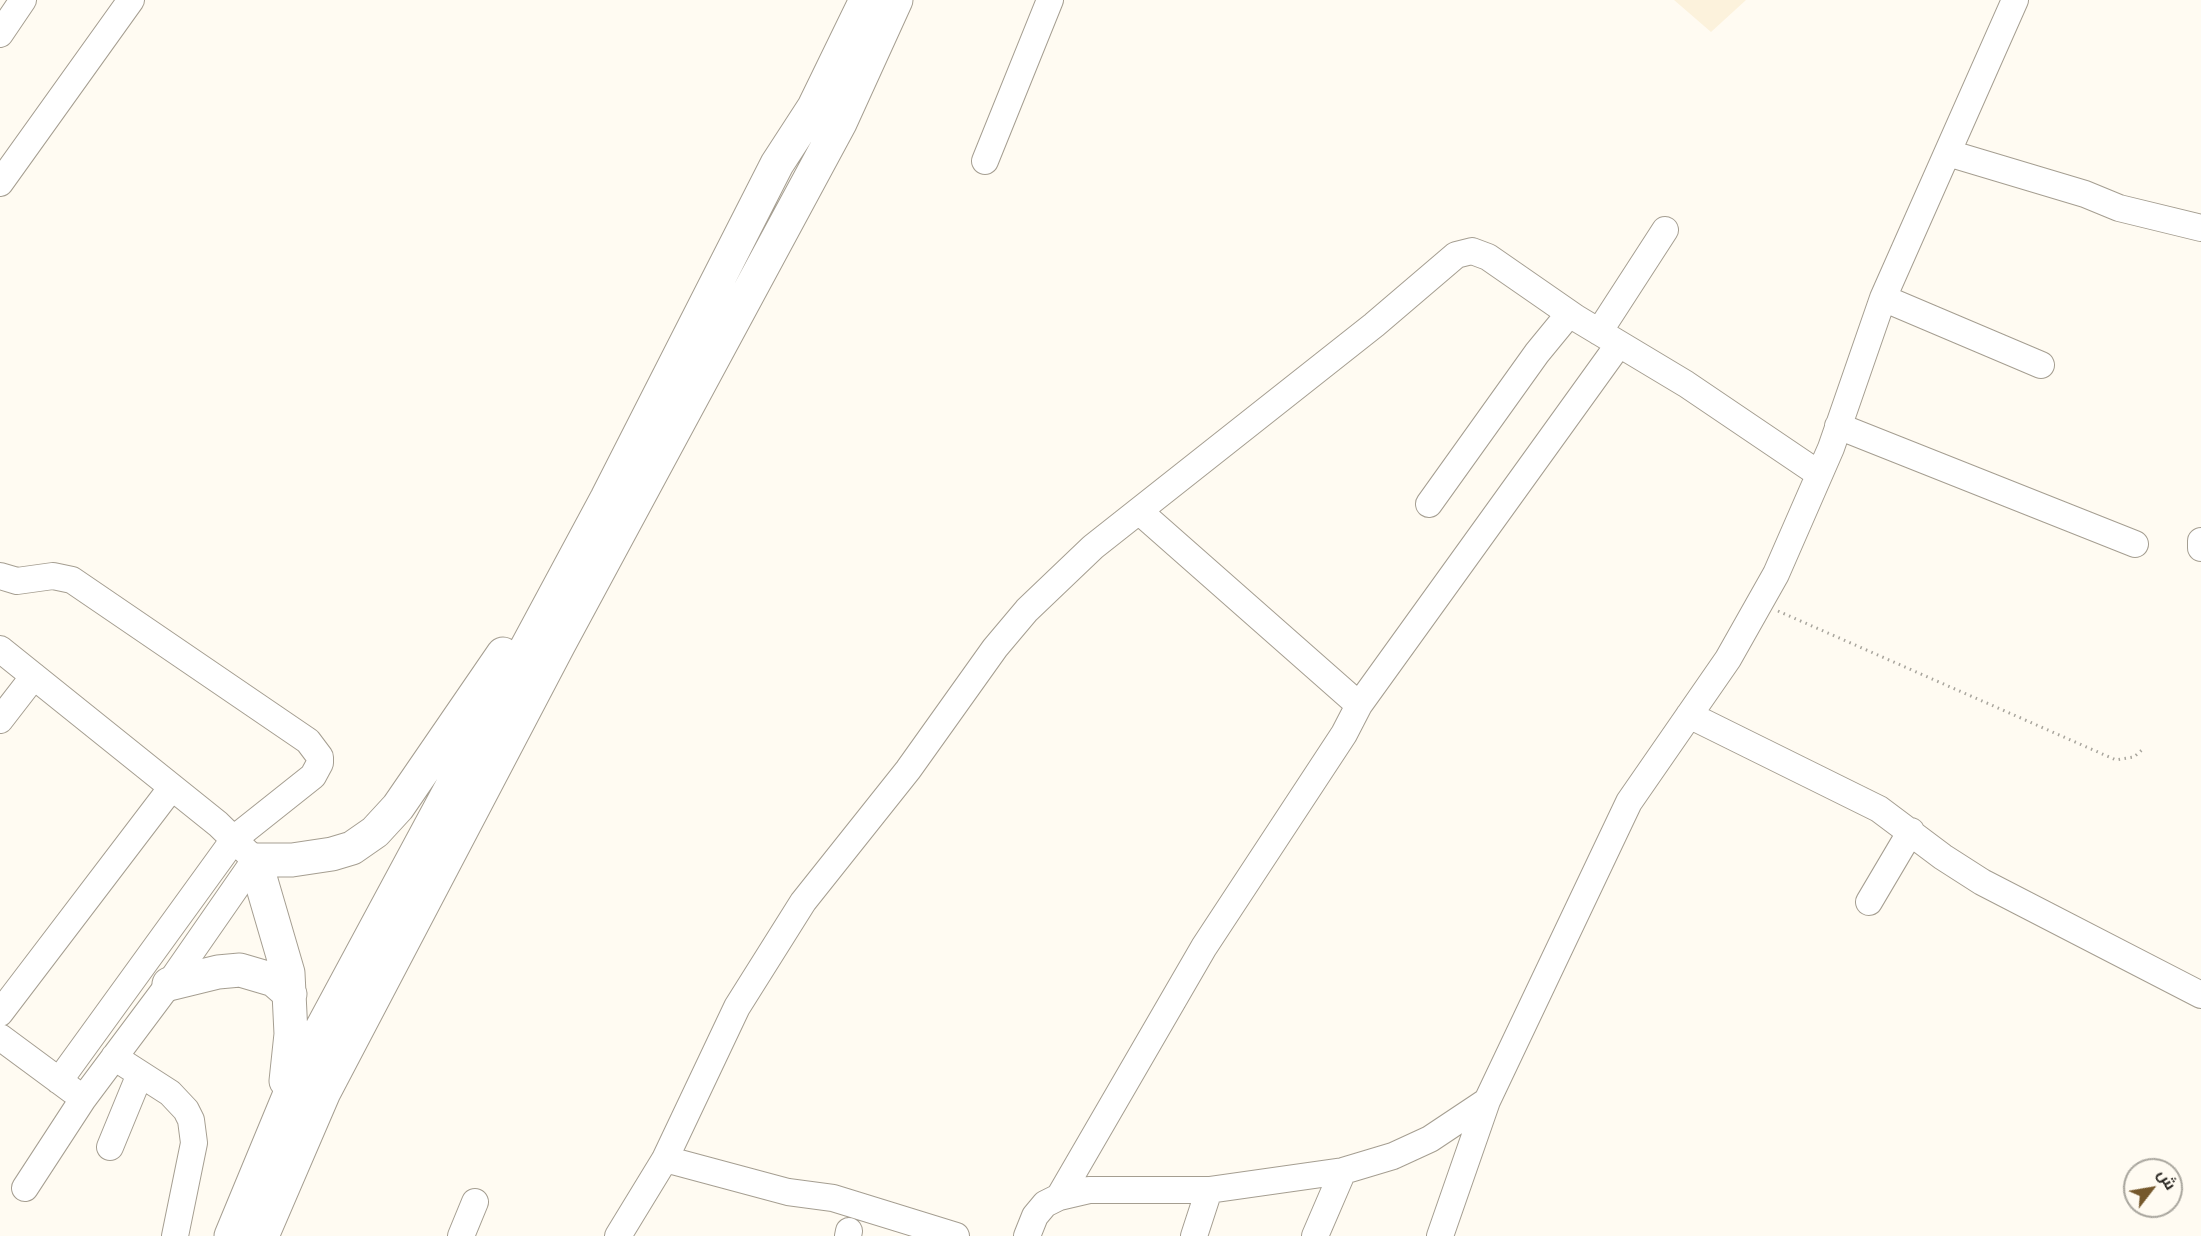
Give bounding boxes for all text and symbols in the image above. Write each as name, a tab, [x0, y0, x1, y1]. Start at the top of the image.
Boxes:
north arrow	[2123, 1158, 2183, 1218]
text: ش	[2154, 1166, 2181, 1193]

